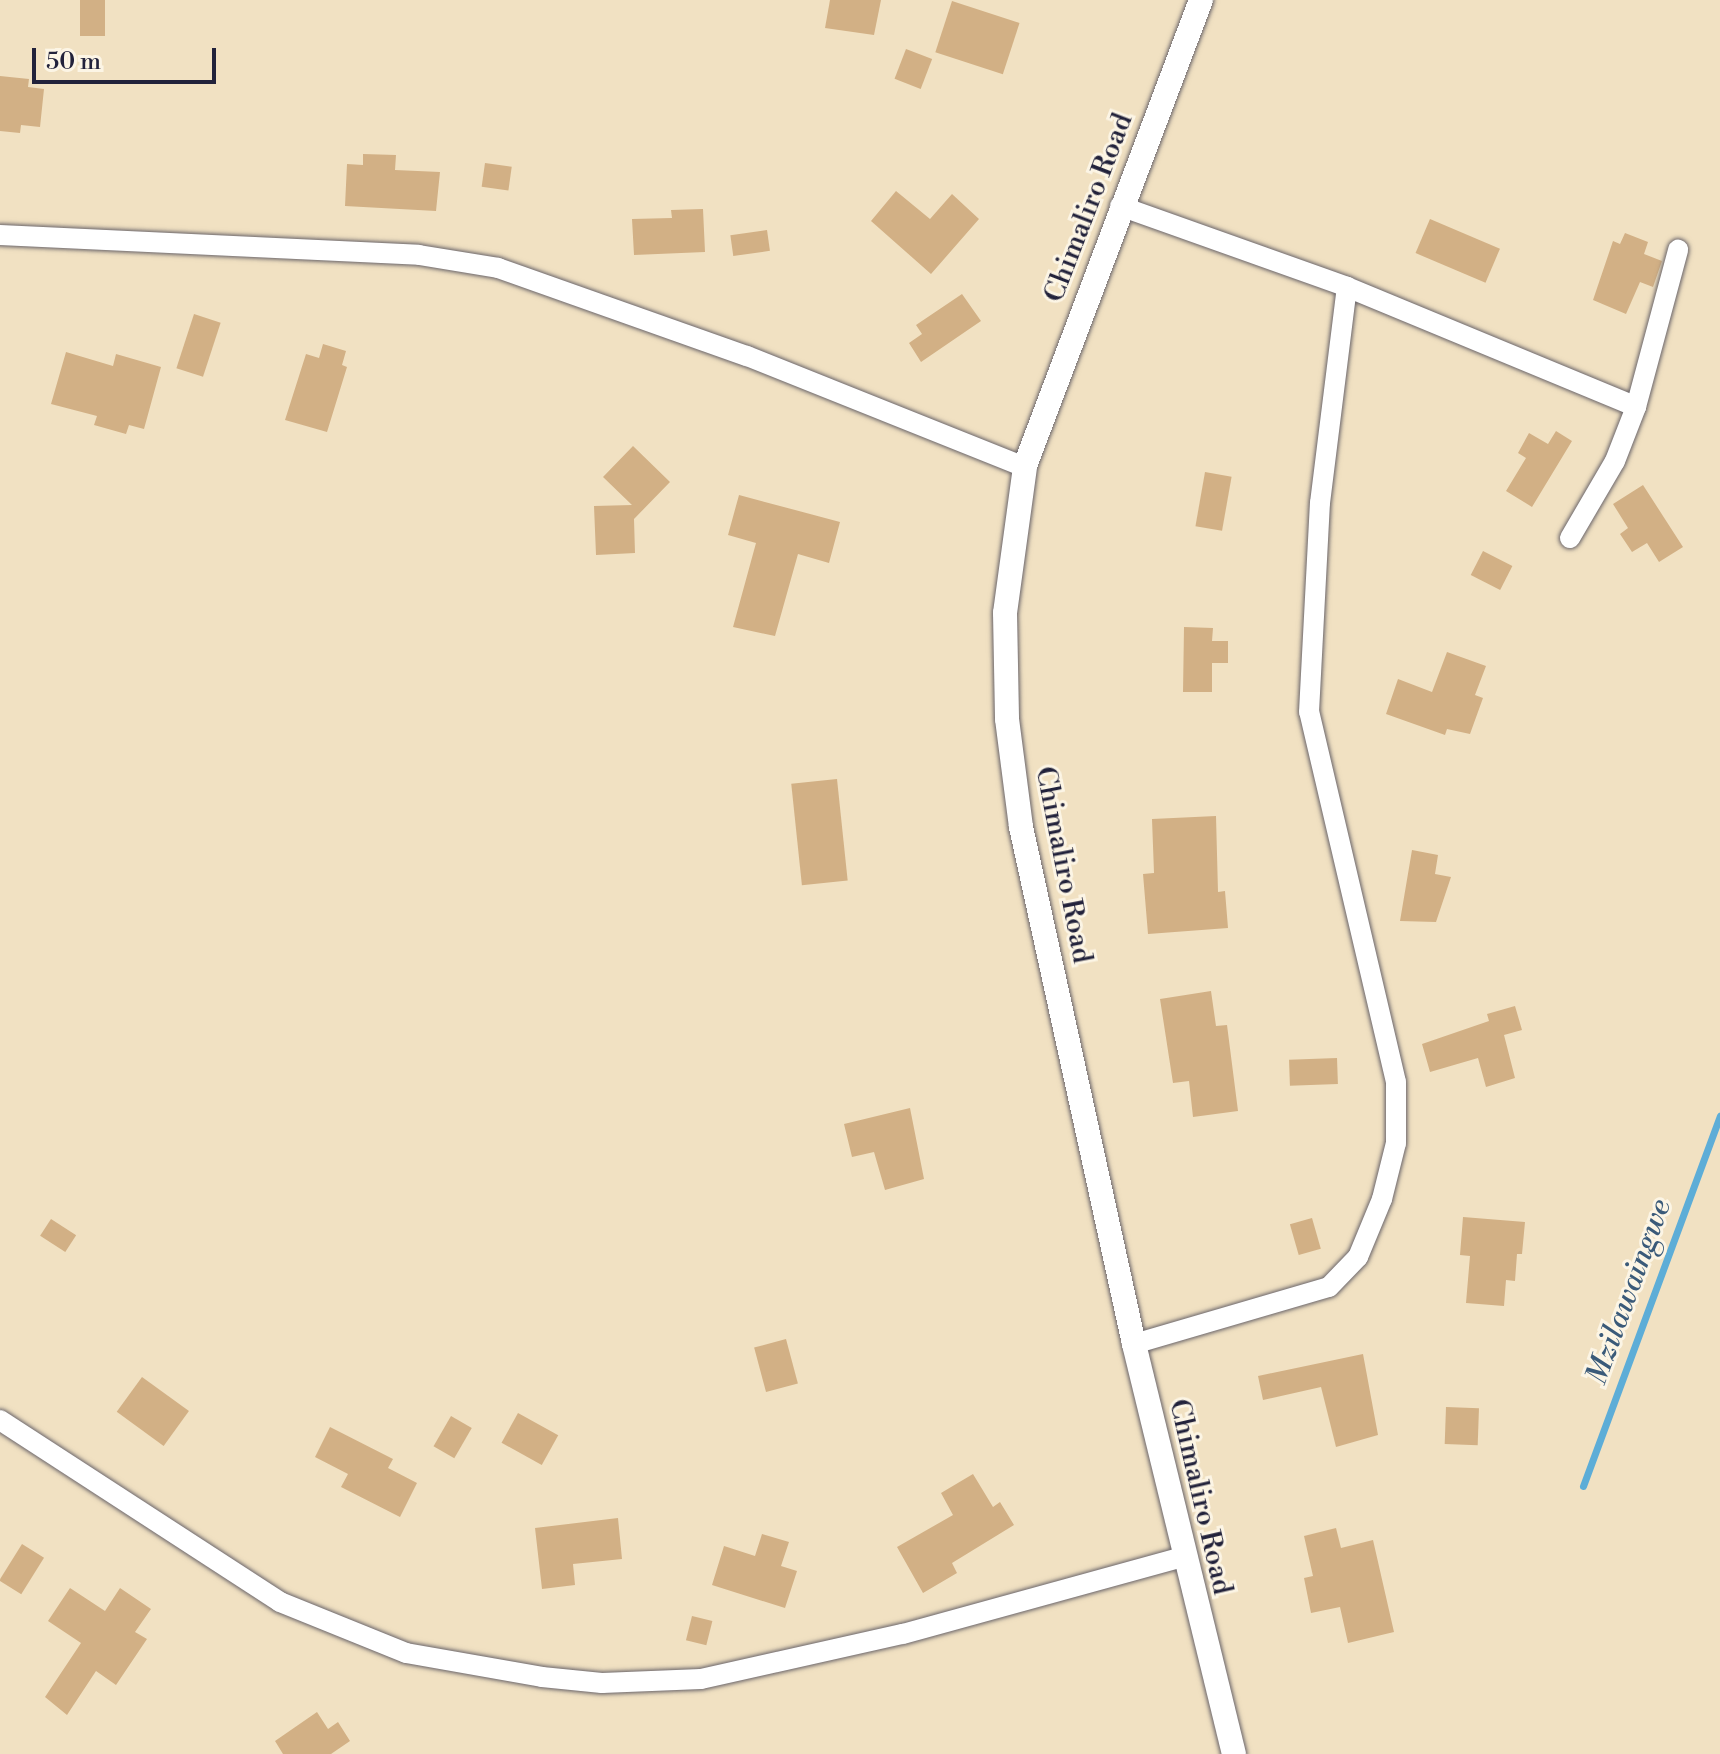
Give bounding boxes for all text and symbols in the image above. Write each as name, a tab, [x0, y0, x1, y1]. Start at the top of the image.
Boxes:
scale bar	[36, 32, 220, 82]
text: 50 m	[46, 47, 101, 77]
street label: Chimaliro Road	[1038, 109, 1140, 307]
street label: Chimaliro Road	[1027, 764, 1099, 966]
water label: Mzilawaingwe	[1579, 1194, 1679, 1390]
street label: Chimaliro Road	[1161, 1396, 1239, 1598]

